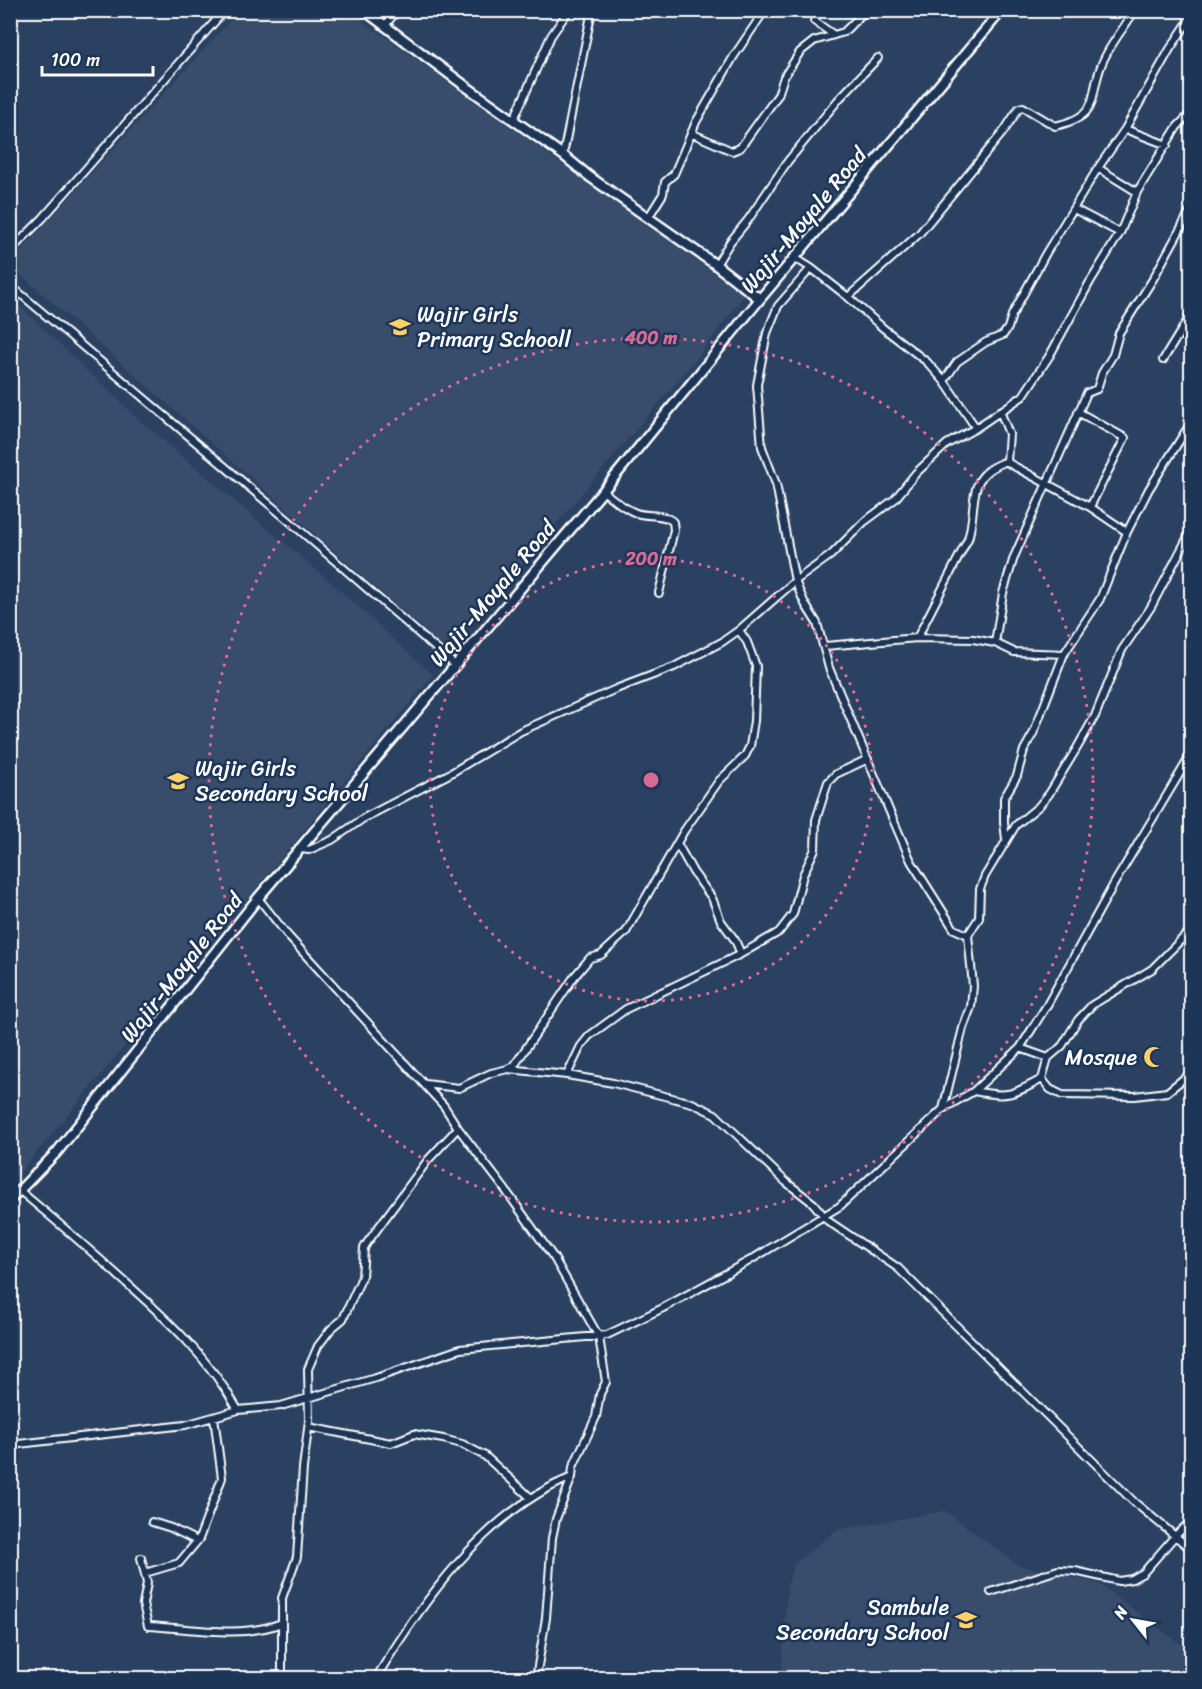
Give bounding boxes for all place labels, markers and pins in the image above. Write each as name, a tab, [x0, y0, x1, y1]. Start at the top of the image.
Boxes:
place label: Wajir Girls Primary Schooll	[417, 295, 571, 359]
school or university icon: Wajir Girls Primary Schooll	[388, 315, 412, 339]
place label: Wajir Girls Secondary School	[195, 749, 369, 813]
school or university icon: Wajir Girls Secondary School	[166, 769, 190, 793]
centre of rings	[641, 770, 661, 790]
place label: Mosque	[1065, 1038, 1137, 1077]
mosque icon: Mosque	[1142, 1045, 1166, 1069]
place label: Sambule Secondary School	[776, 1588, 950, 1652]
school or university icon: Sambule Secondary School	[954, 1608, 978, 1632]

